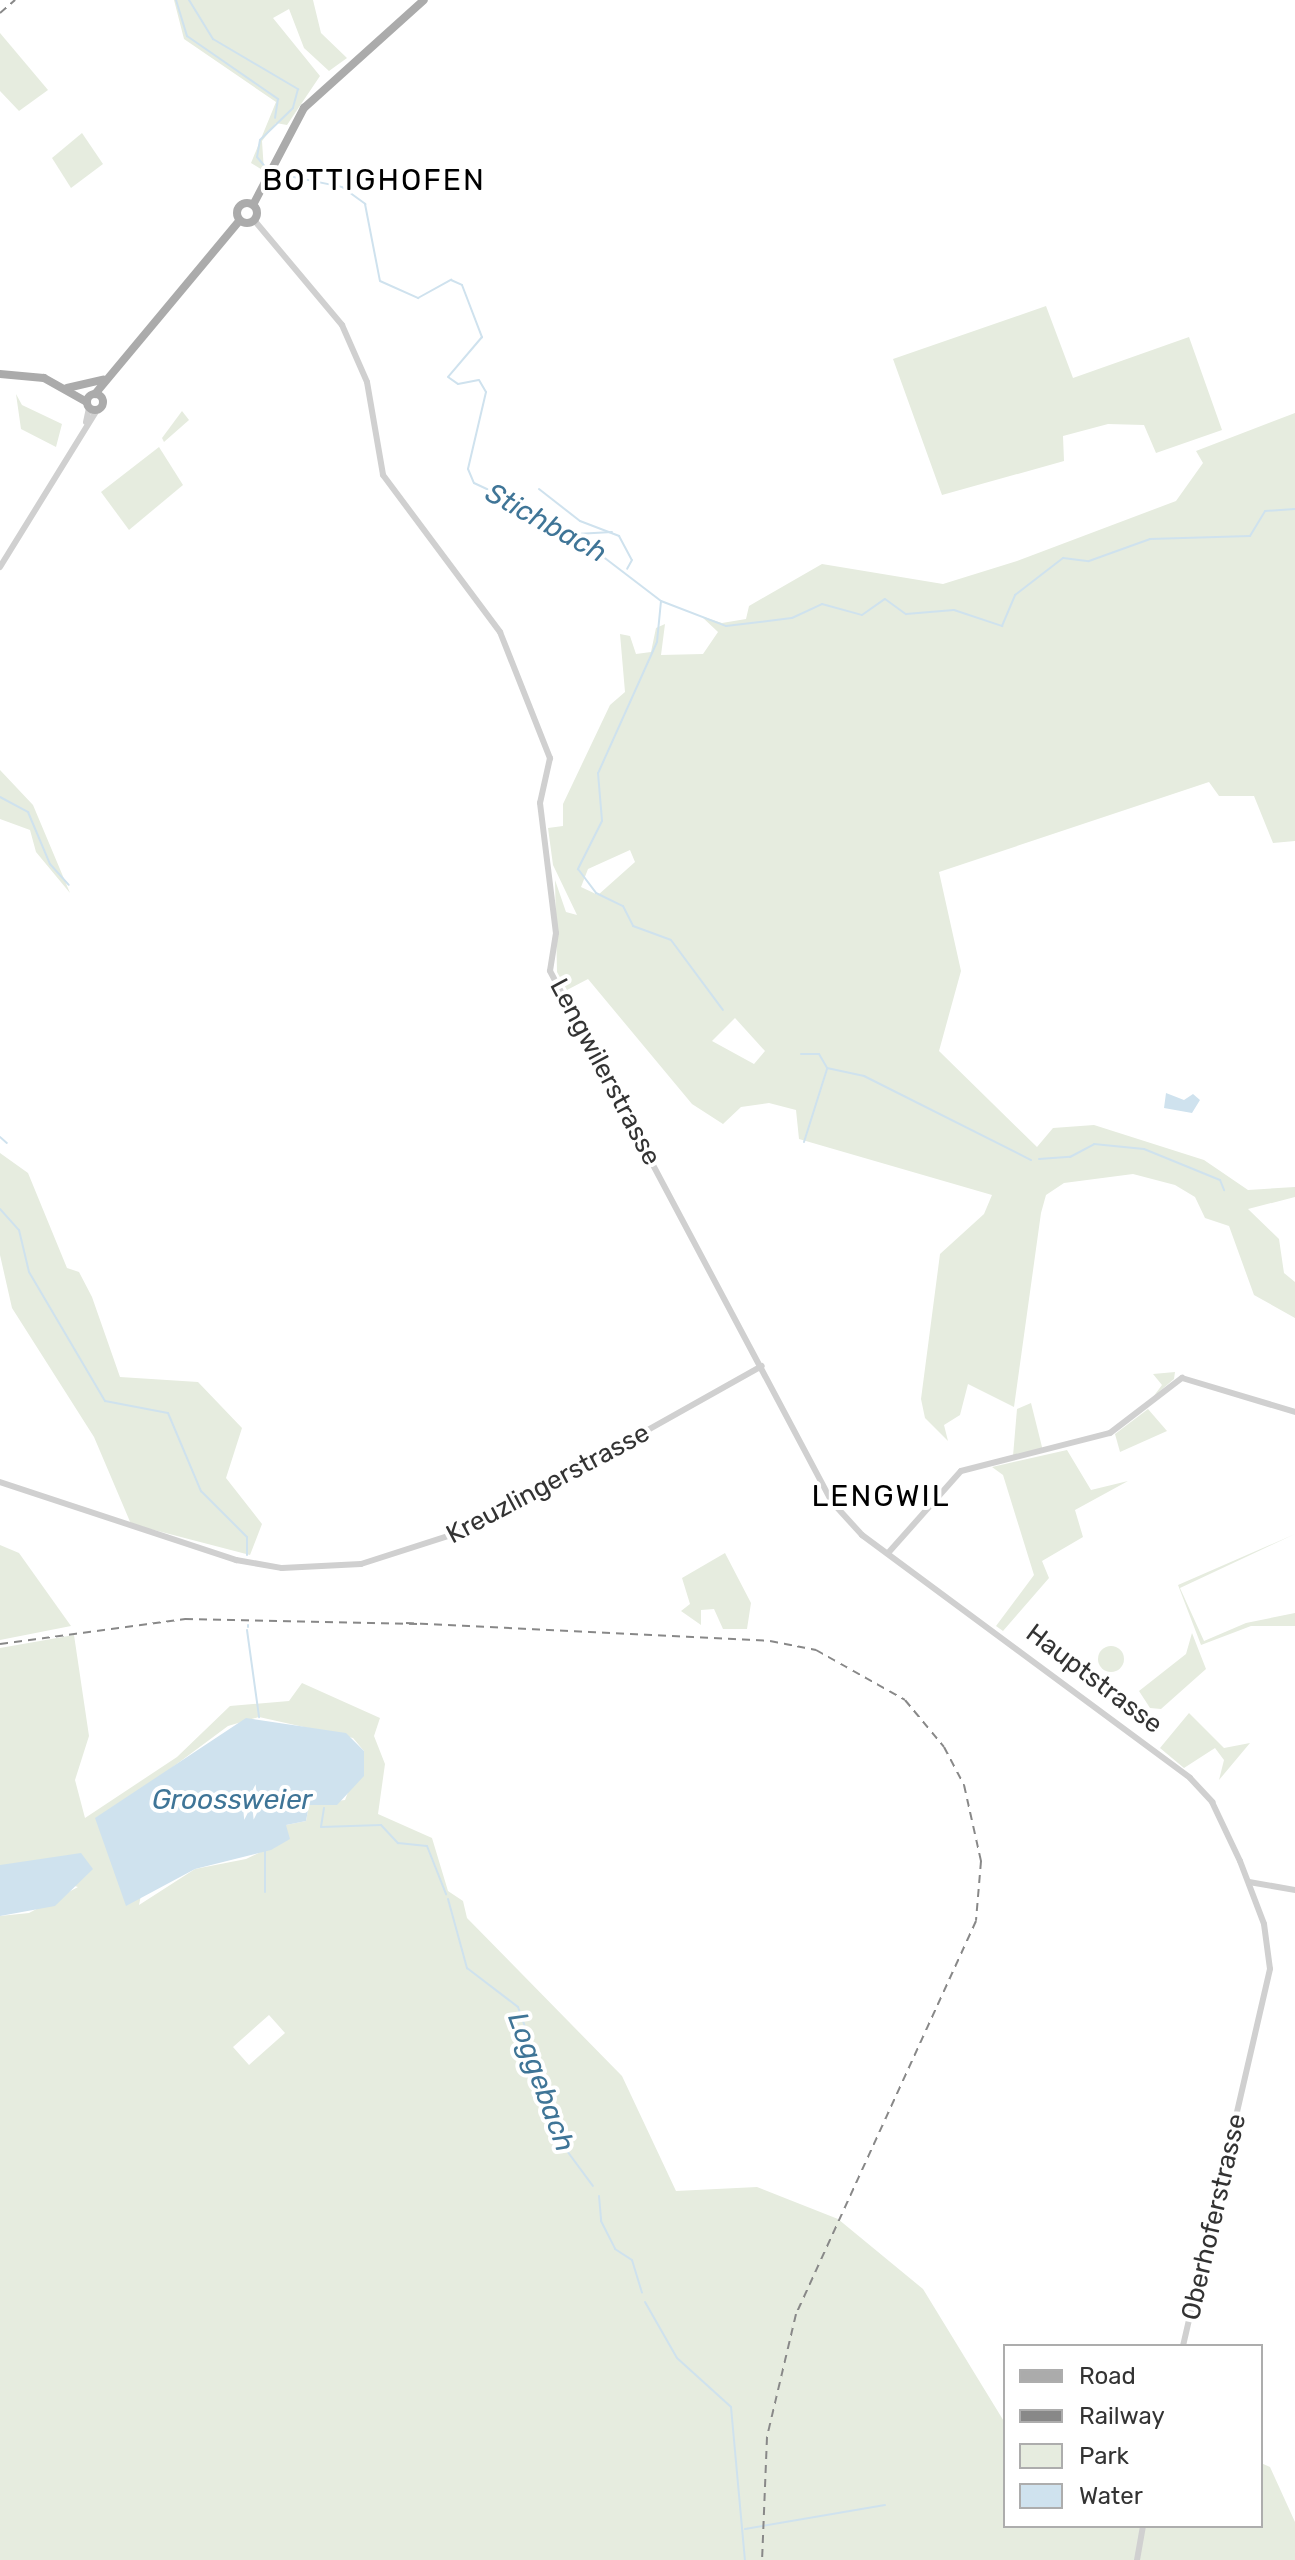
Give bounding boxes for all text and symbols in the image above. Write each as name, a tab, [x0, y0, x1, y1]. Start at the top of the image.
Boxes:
district label: BOTTIGHOFEN	[262, 162, 486, 198]
water label: Stichbach	[480, 476, 612, 570]
street label: Lengwilerstrasse	[543, 973, 667, 1171]
street label: Kreuzlingerstrasse	[441, 1417, 655, 1551]
district label: LENGWIL	[811, 1478, 951, 1514]
street label: Hauptstrasse	[1020, 1618, 1168, 1740]
water label: Groossweier	[152, 1783, 312, 1817]
water label: Loggebach	[500, 2008, 582, 2156]
street label: Oberhoferstrasse	[1175, 2111, 1253, 2323]
legend	[1003, 2344, 1263, 2528]
text: Road	[1079, 2362, 1136, 2390]
text: Railway	[1079, 2402, 1165, 2430]
text: Park	[1079, 2442, 1129, 2470]
text: Water	[1079, 2482, 1143, 2510]

